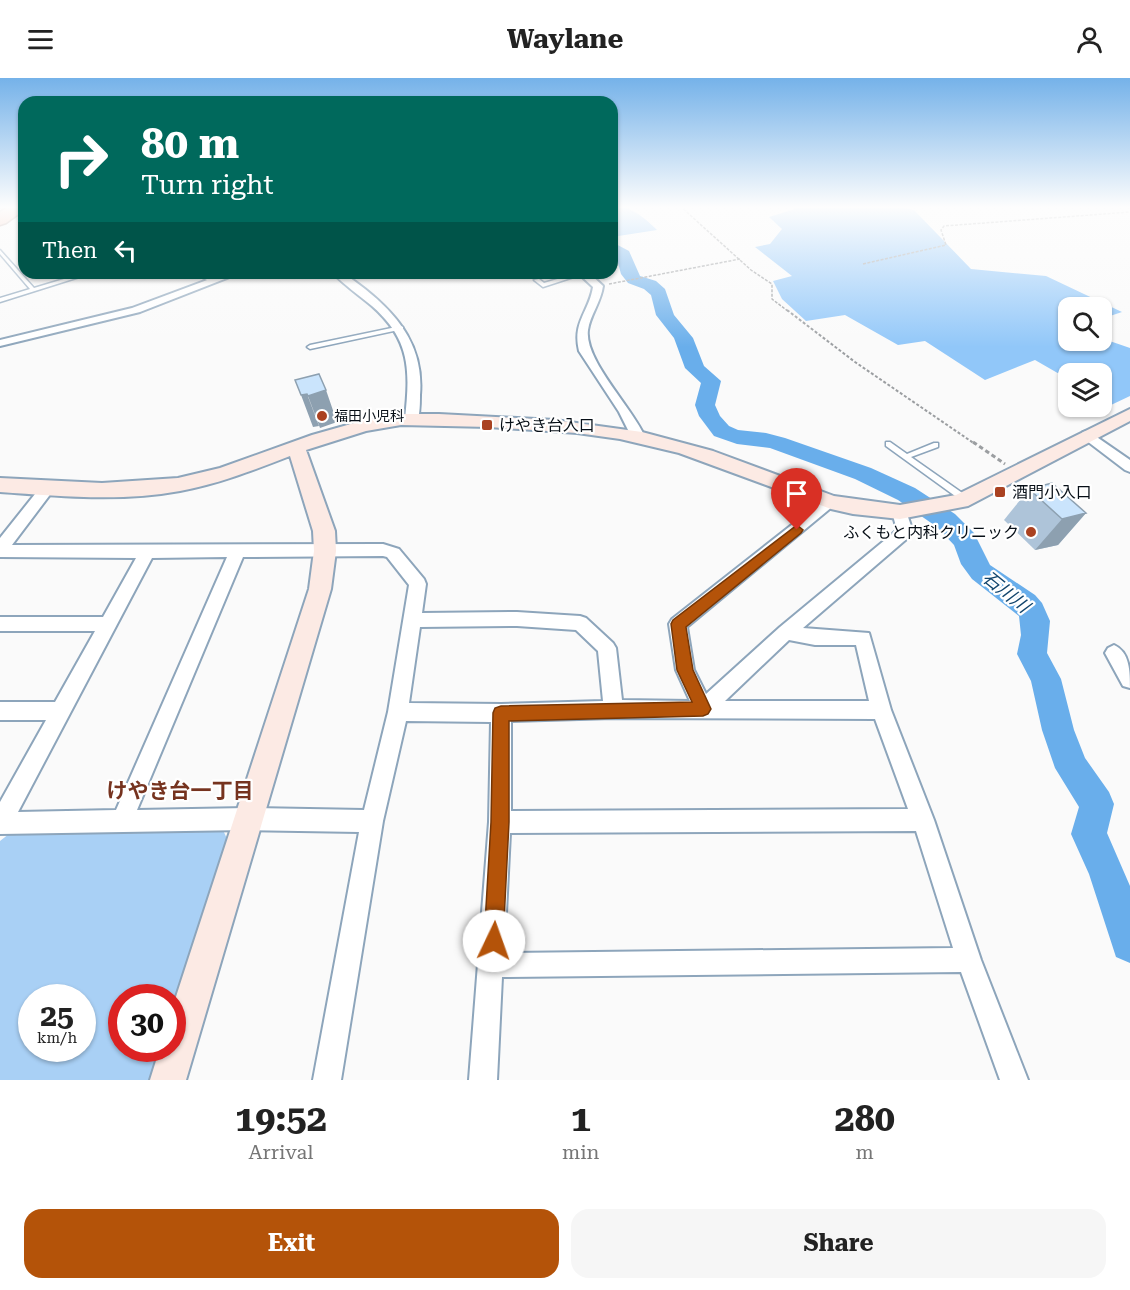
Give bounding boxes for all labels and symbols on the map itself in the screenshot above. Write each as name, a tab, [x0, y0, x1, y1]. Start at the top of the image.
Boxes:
place label: 福田小児科	[334, 408, 404, 424]
marker: 福田小児科	[315, 409, 329, 423]
place label: けやき台入口	[499, 416, 595, 435]
marker: けやき台入口	[480, 418, 494, 432]
pin	[771, 468, 822, 530]
place label: 酒門小入口	[1012, 483, 1092, 502]
marker: 酒門小入口	[993, 485, 1007, 499]
place label: ふくもと内科クリニック	[843, 523, 1019, 542]
marker: ふくもと内科クリニック	[1024, 525, 1038, 539]
water label: 石川川	[979, 566, 1035, 618]
district label: けやき台一丁目	[107, 779, 254, 803]
position arrow	[462, 909, 526, 973]
speed limit sign: 30	[108, 984, 186, 1062]

